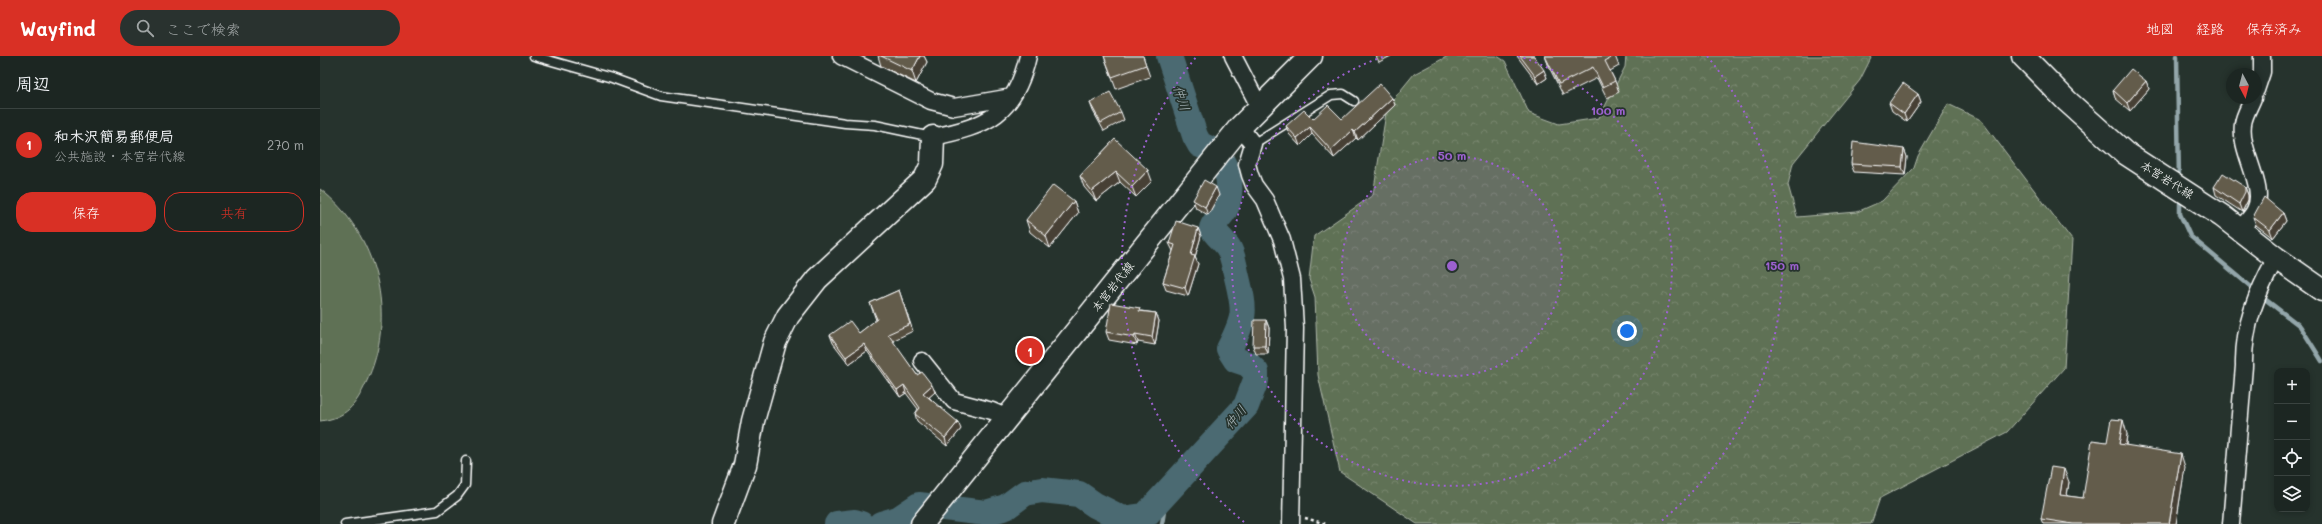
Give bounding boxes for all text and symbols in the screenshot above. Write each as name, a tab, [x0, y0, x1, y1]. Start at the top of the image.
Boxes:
search box	[120, 10, 400, 46]
text: Wayfind	[20, 16, 96, 41]
icon: search	[134, 17, 156, 39]
text: ここで検索	[166, 19, 241, 39]
text: 地図	[2146, 19, 2174, 38]
text: 経路	[2196, 19, 2224, 38]
text: 保存済み	[2246, 19, 2302, 38]
north arrow	[2226, 68, 2262, 104]
text: 周辺	[16, 72, 50, 94]
water label: 仲川	[1170, 83, 1195, 113]
text: 100 m	[1591, 102, 1625, 118]
text: 和木沢簡易郵便局	[54, 126, 174, 146]
text: 1	[26, 136, 32, 153]
text: 270 m	[267, 136, 304, 153]
text: 公共施設 · 本宮岩代線	[54, 147, 185, 164]
text: 50 m	[1438, 147, 1466, 163]
street label: 本宮岩代線	[2138, 156, 2197, 202]
button: 保存	[16, 192, 156, 232]
button: 共有	[164, 192, 304, 232]
text: 150 m	[1765, 257, 1799, 273]
street label: 本宮岩代線	[1087, 258, 1137, 315]
centre of rings	[1445, 259, 1459, 273]
your location	[1617, 321, 1637, 341]
pin: 1	[1017, 336, 1043, 366]
map controls	[2274, 368, 2310, 512]
button: +	[2274, 368, 2310, 404]
water label: 仲川	[1220, 401, 1249, 432]
button: −	[2274, 404, 2310, 440]
button: locate	[2274, 440, 2310, 476]
button: layers	[2274, 476, 2310, 512]

